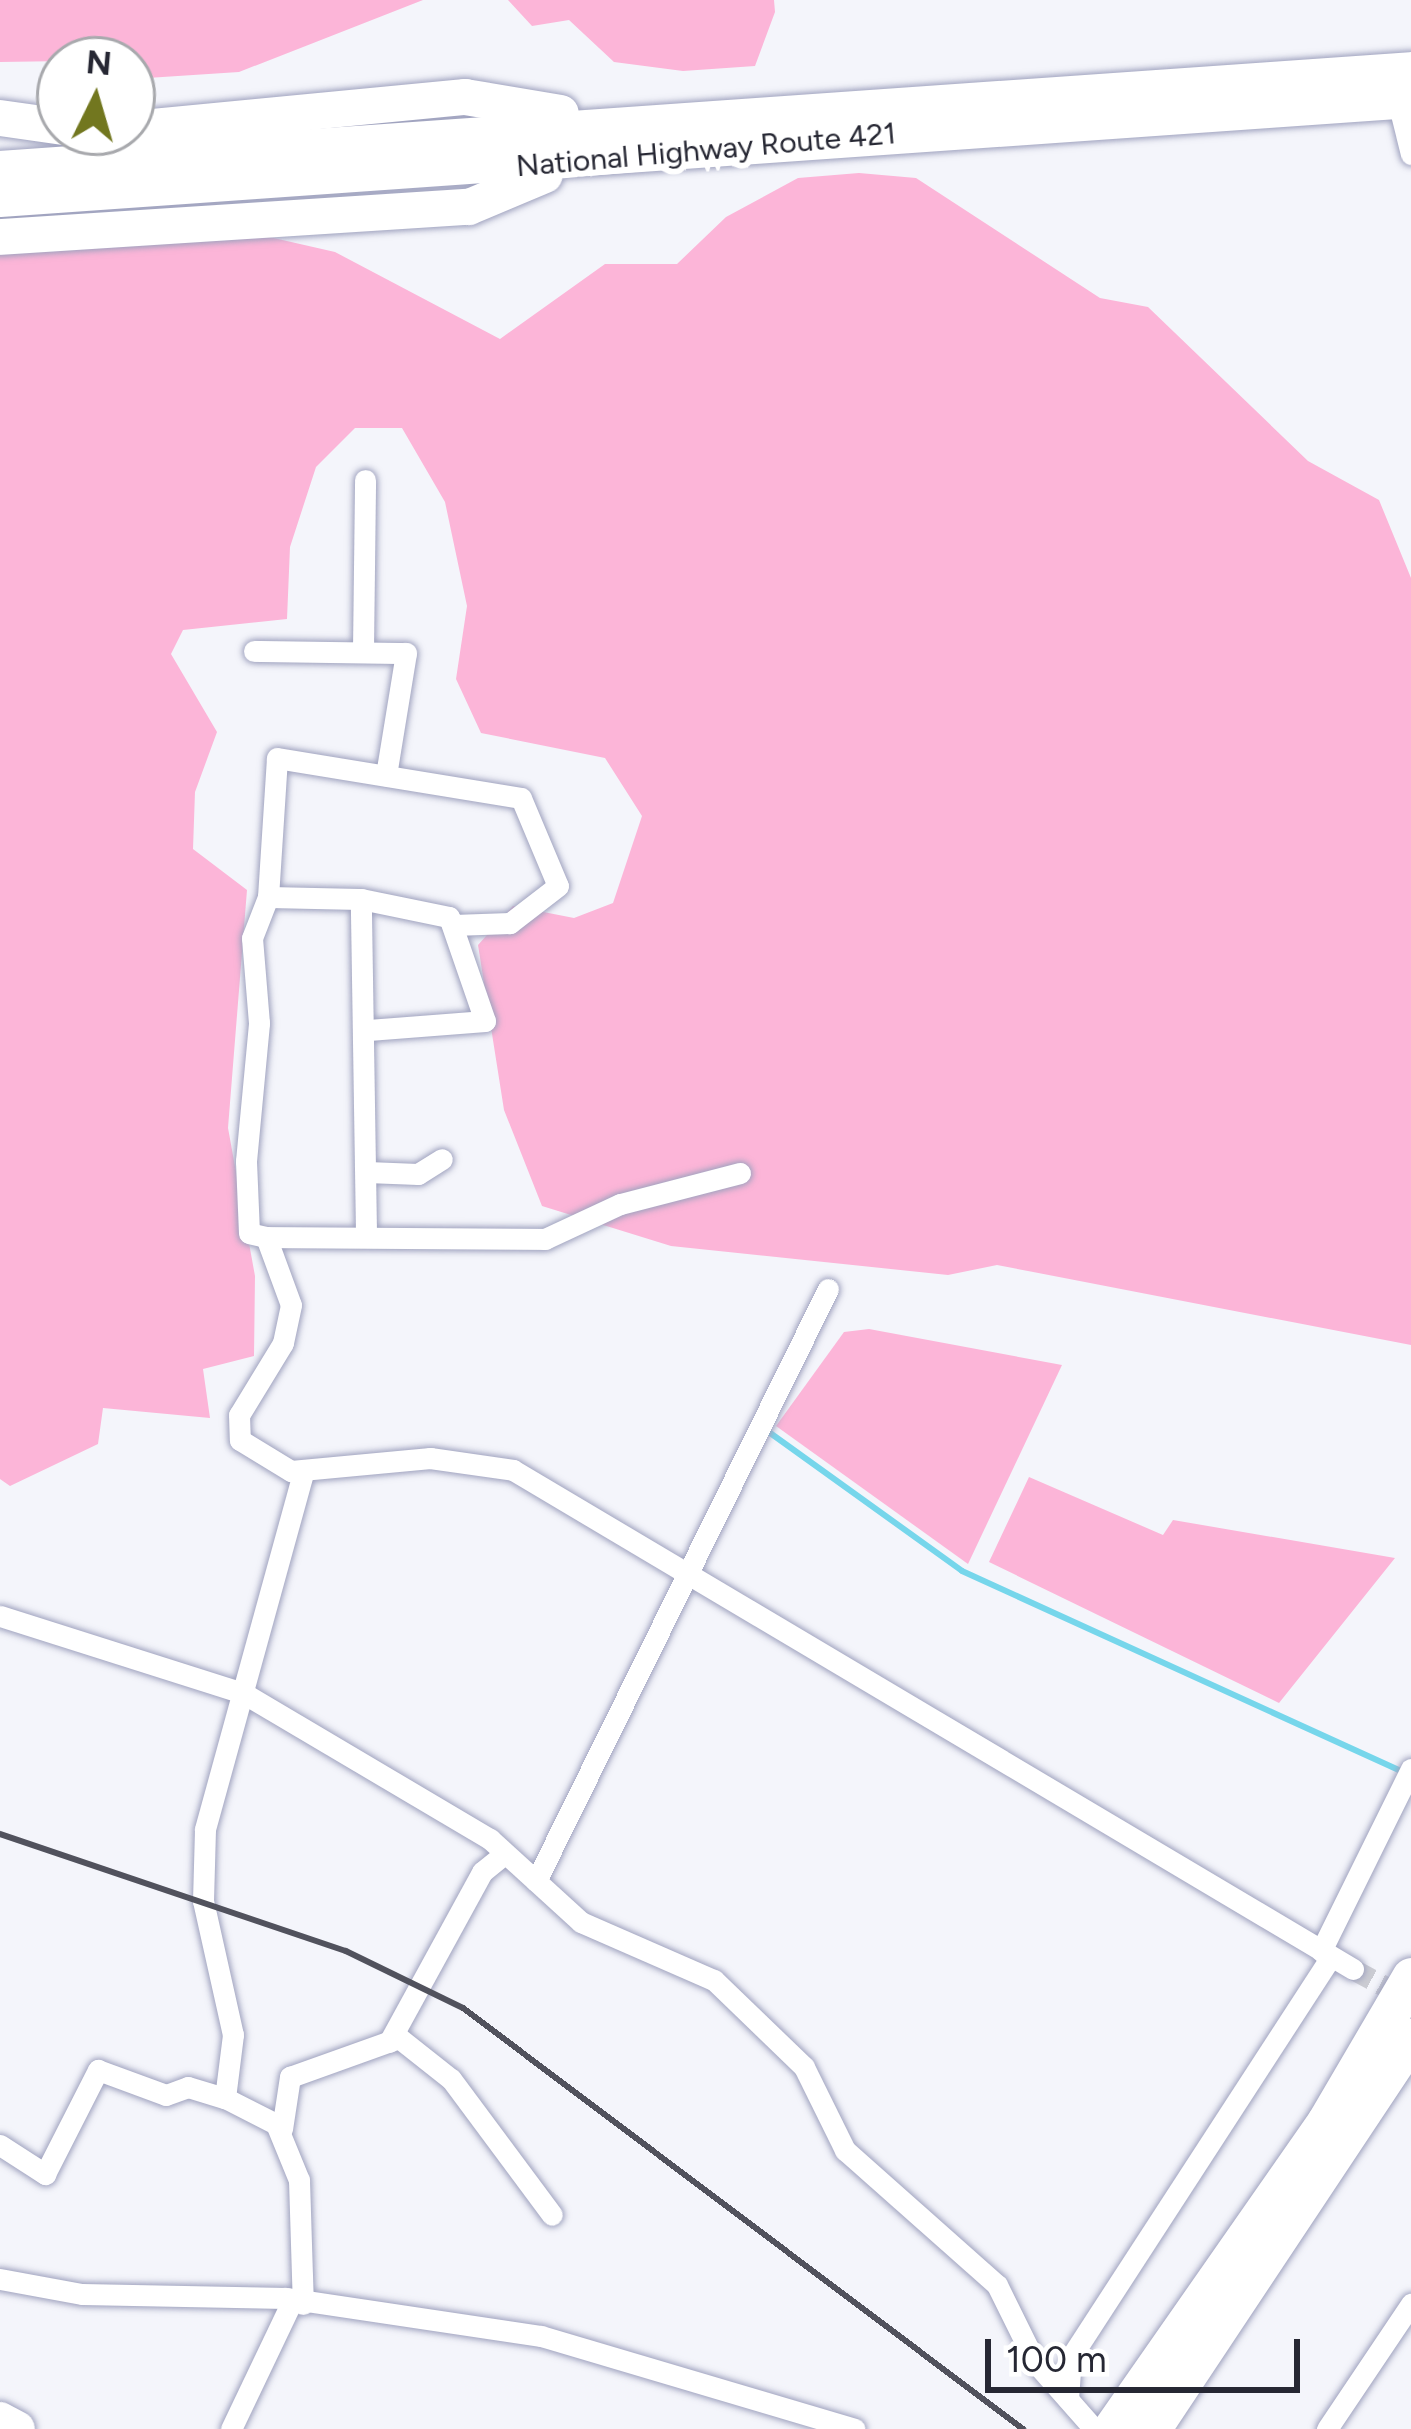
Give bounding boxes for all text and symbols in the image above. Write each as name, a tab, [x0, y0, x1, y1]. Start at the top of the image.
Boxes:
north arrow	[36, 36, 156, 156]
text: N	[85, 42, 113, 83]
street label: National Highway Route 421	[515, 115, 897, 185]
scale bar	[991, 2315, 1306, 2389]
text: 100 m	[1006, 2338, 1107, 2381]

